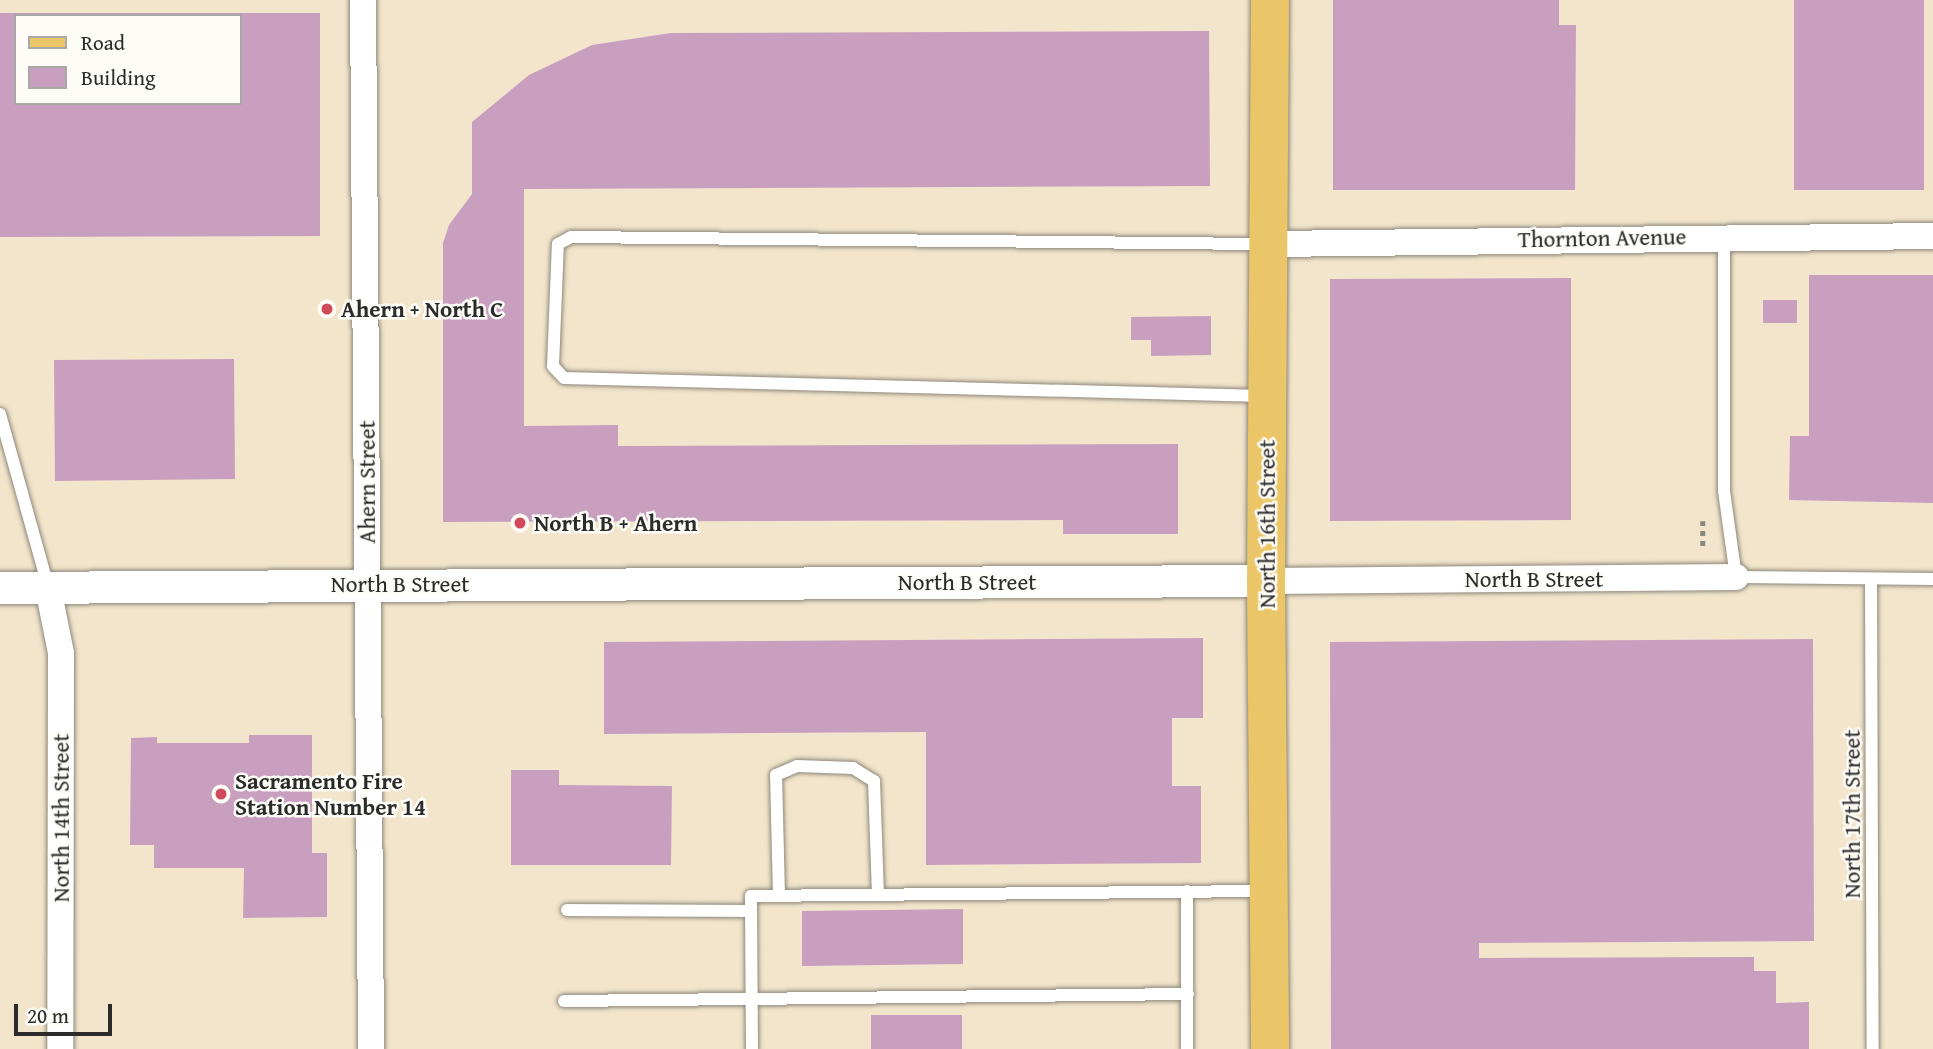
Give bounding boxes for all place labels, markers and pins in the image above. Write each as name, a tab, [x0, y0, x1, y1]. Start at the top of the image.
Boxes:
place label: Ahern + North C	[341, 295, 503, 323]
marker: Ahern + North C	[319, 301, 335, 317]
place label: North B + Ahern	[534, 509, 697, 537]
marker: North B + Ahern	[512, 515, 528, 531]
place label: Sacramento Fire Station Number 14	[235, 767, 426, 821]
marker: Sacramento Fire Station Number 14	[213, 786, 229, 802]

